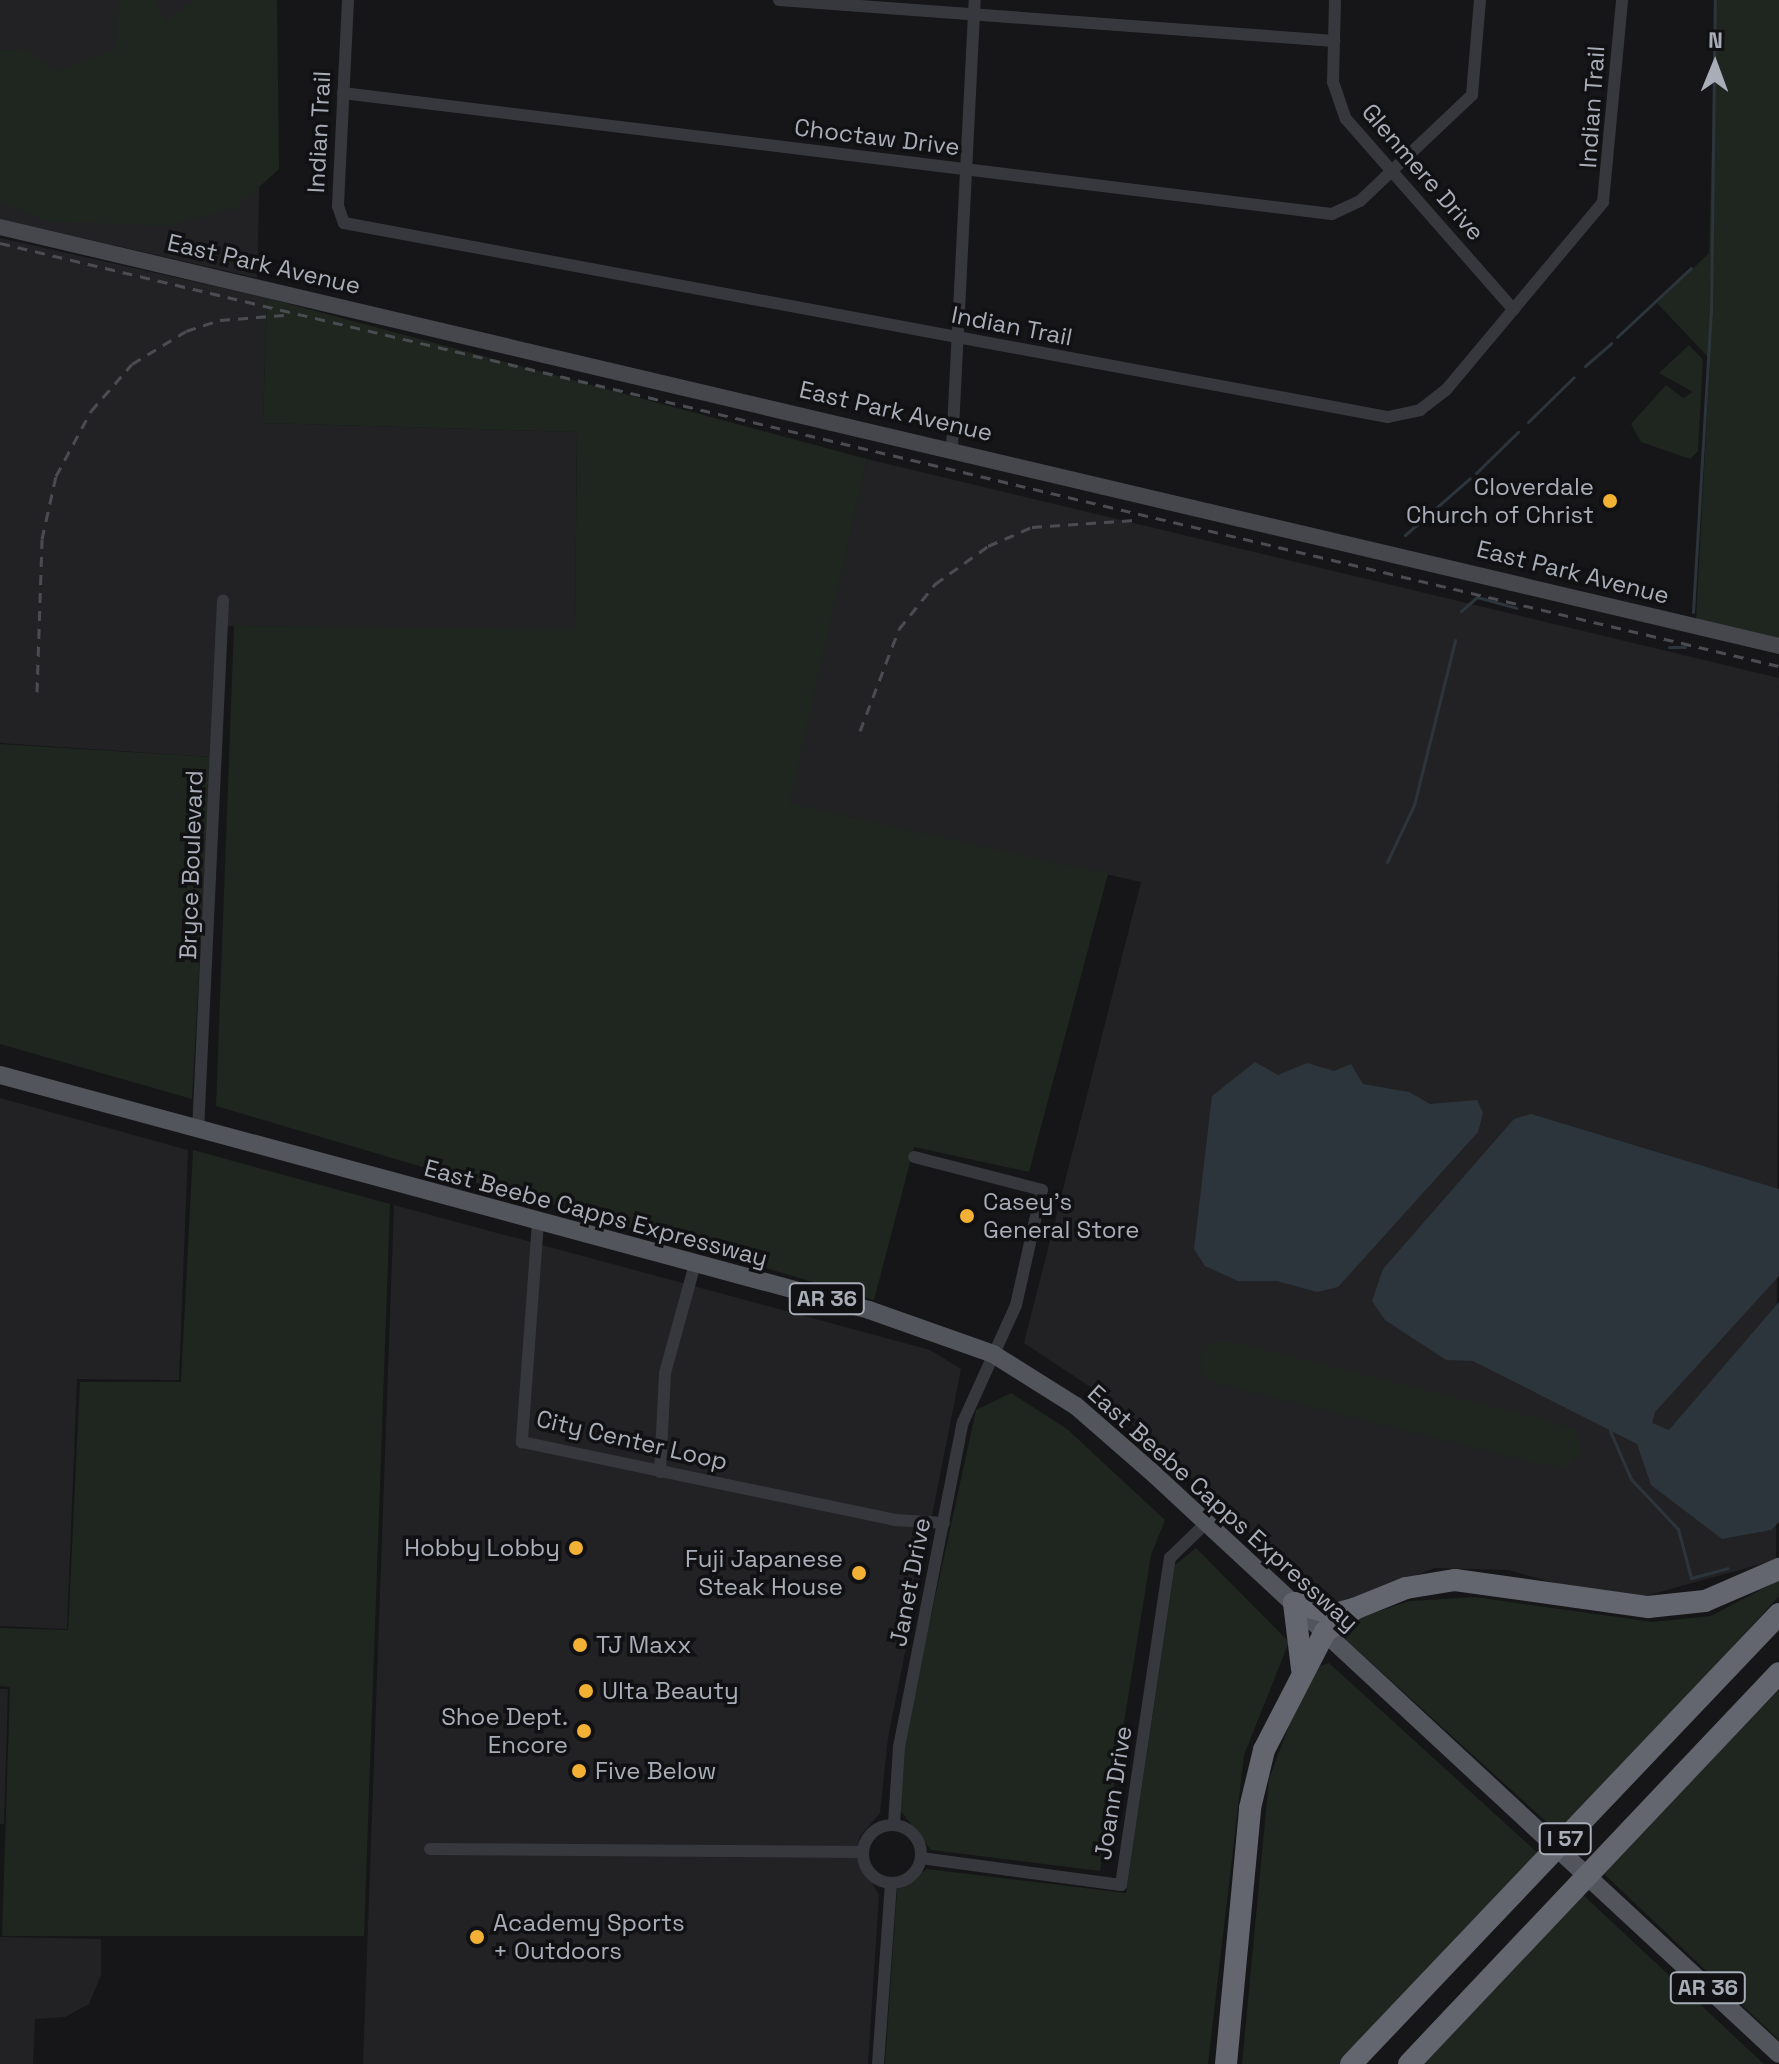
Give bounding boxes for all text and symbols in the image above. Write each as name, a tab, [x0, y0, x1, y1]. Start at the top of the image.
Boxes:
north arrow	[1675, 24, 1755, 104]
text: N	[1708, 26, 1723, 54]
street label: Indian Trail	[1573, 45, 1611, 169]
street label: Indian Trail	[301, 70, 337, 194]
street label: Glenmere Drive	[1356, 98, 1490, 246]
street label: Choctaw Drive	[793, 113, 961, 161]
street label: East Park Avenue	[164, 228, 364, 300]
street label: Indian Trail	[949, 300, 1075, 352]
street label: East Park Avenue	[796, 375, 996, 447]
place label: Cloverdale Church of Christ	[1406, 473, 1594, 529]
marker: Cloverdale Church of Christ	[1601, 492, 1619, 510]
street label: East Park Avenue	[1474, 534, 1672, 610]
street label: Bryce Boulevard	[173, 770, 209, 960]
street label: East Beebe Capps Expressway	[421, 1153, 771, 1273]
place label: Casey's General Store	[983, 1188, 1139, 1244]
marker: Casey's General Store	[958, 1207, 976, 1225]
road number: AR 36	[787, 1281, 867, 1317]
street label: East Beebe Capps Expressway	[1082, 1379, 1364, 1637]
street label: City Center Loop	[534, 1404, 730, 1476]
street label: Janet Drive	[883, 1515, 937, 1649]
place label: Hobby Lobby	[404, 1534, 560, 1562]
marker: Hobby Lobby	[567, 1539, 585, 1557]
place label: Fuji Japanese Steak House	[685, 1545, 843, 1601]
marker: Fuji Japanese Steak House	[850, 1564, 868, 1582]
place label: TJ Maxx	[596, 1631, 691, 1659]
marker: TJ Maxx	[571, 1636, 589, 1654]
place label: Ulta Beauty	[602, 1677, 739, 1705]
marker: Ulta Beauty	[577, 1682, 595, 1700]
place label: Shoe Dept. Encore	[441, 1703, 568, 1759]
marker: Shoe Dept. Encore	[575, 1722, 593, 1740]
street label: Joann Drive	[1088, 1724, 1138, 1862]
place label: Five Below	[595, 1757, 716, 1785]
marker: Five Below	[570, 1762, 588, 1780]
road number: I 57	[1537, 1821, 1593, 1857]
place label: Academy Sports + Outdoors	[493, 1909, 685, 1965]
marker: Academy Sports + Outdoors	[468, 1928, 486, 1946]
road number: AR 36	[1668, 1970, 1748, 2006]

